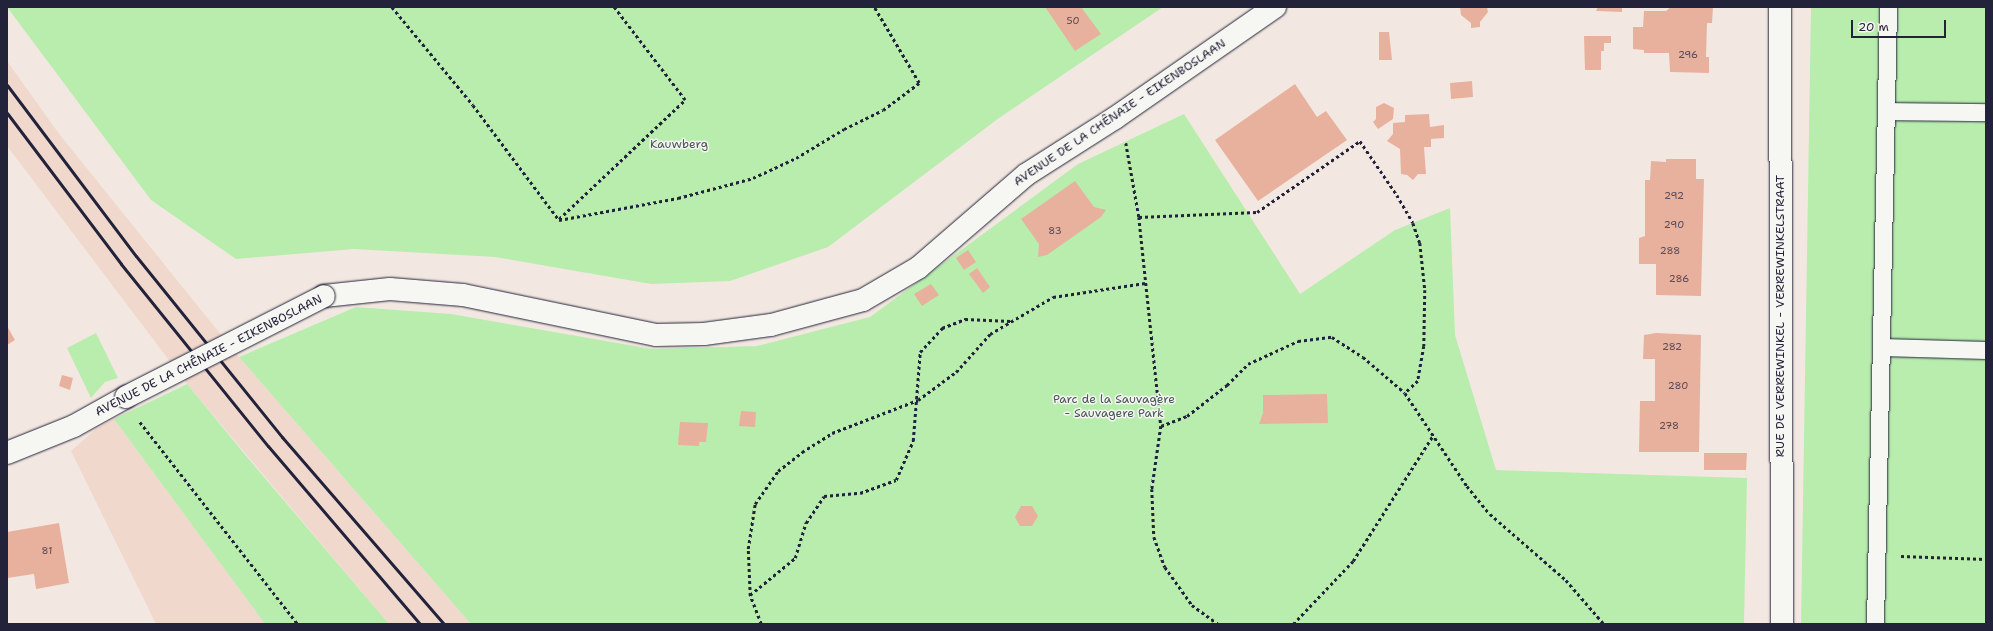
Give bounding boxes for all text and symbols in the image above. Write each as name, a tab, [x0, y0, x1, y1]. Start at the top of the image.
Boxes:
scale bar	[1853, 12, 1948, 38]
house number: 50	[1066, 15, 1080, 27]
text: 20 m	[1858, 19, 1889, 35]
street label: AVENUE DE LA CHÊNAIE - EIKENBOSLAAN	[1011, 36, 1229, 190]
house number: 296	[1678, 49, 1698, 61]
park label: Kauwberg	[650, 138, 708, 152]
street label: RUE DE VERREWINKEL - VERREWINKELSTRAAT	[1774, 175, 1788, 457]
house number: 292	[1664, 190, 1684, 202]
house number: 290	[1664, 219, 1684, 231]
house number: 83	[1048, 225, 1062, 237]
house number: 288	[1660, 245, 1680, 257]
house number: 286	[1669, 273, 1689, 285]
street label: AVENUE DE LA CHÊNAIE - EIKENBOSLAAN	[93, 292, 325, 420]
house number: 282	[1662, 341, 1682, 353]
house number: 280	[1668, 380, 1688, 392]
park label: Parc de la Sauvagère - Sauvagere Park	[1053, 393, 1175, 421]
house number: 278	[1659, 420, 1679, 432]
house number: 81	[42, 545, 52, 557]

